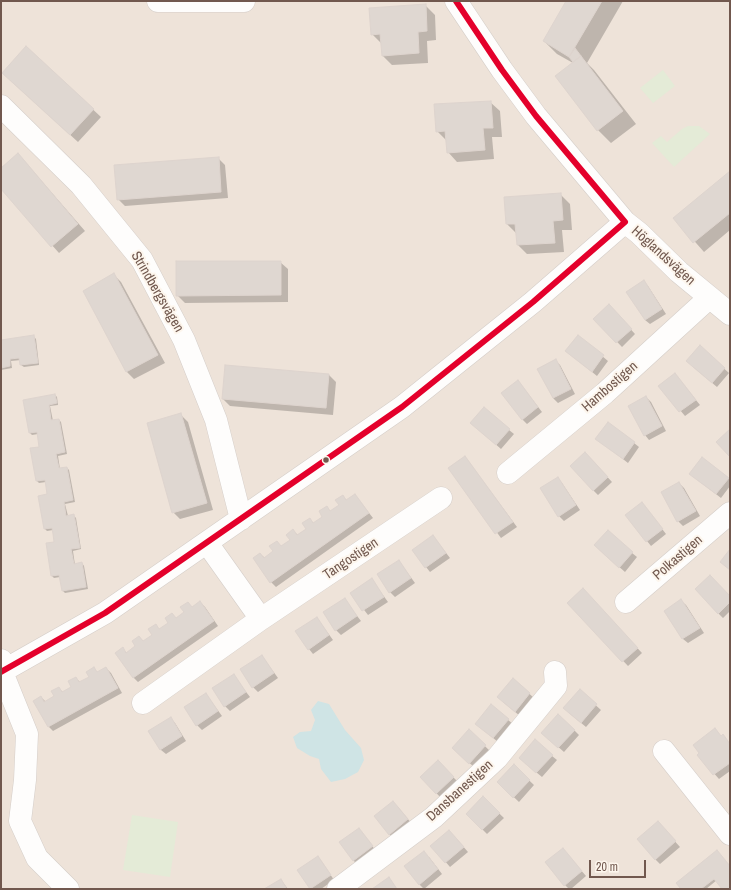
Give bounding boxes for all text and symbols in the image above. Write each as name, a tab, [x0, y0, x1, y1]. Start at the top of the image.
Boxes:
street label: Höglandsvägen	[628, 223, 698, 289]
street label: Strindbergsvägen	[127, 249, 187, 335]
street label: Hambostigen	[579, 358, 641, 416]
unlabelled marker	[321, 455, 331, 465]
street label: Polkastigen	[650, 532, 706, 584]
street label: Tangostigen	[320, 534, 382, 584]
street label: Dansbanestigen	[423, 757, 497, 825]
scale bar	[591, 852, 648, 878]
text: 20 m	[596, 859, 618, 875]

